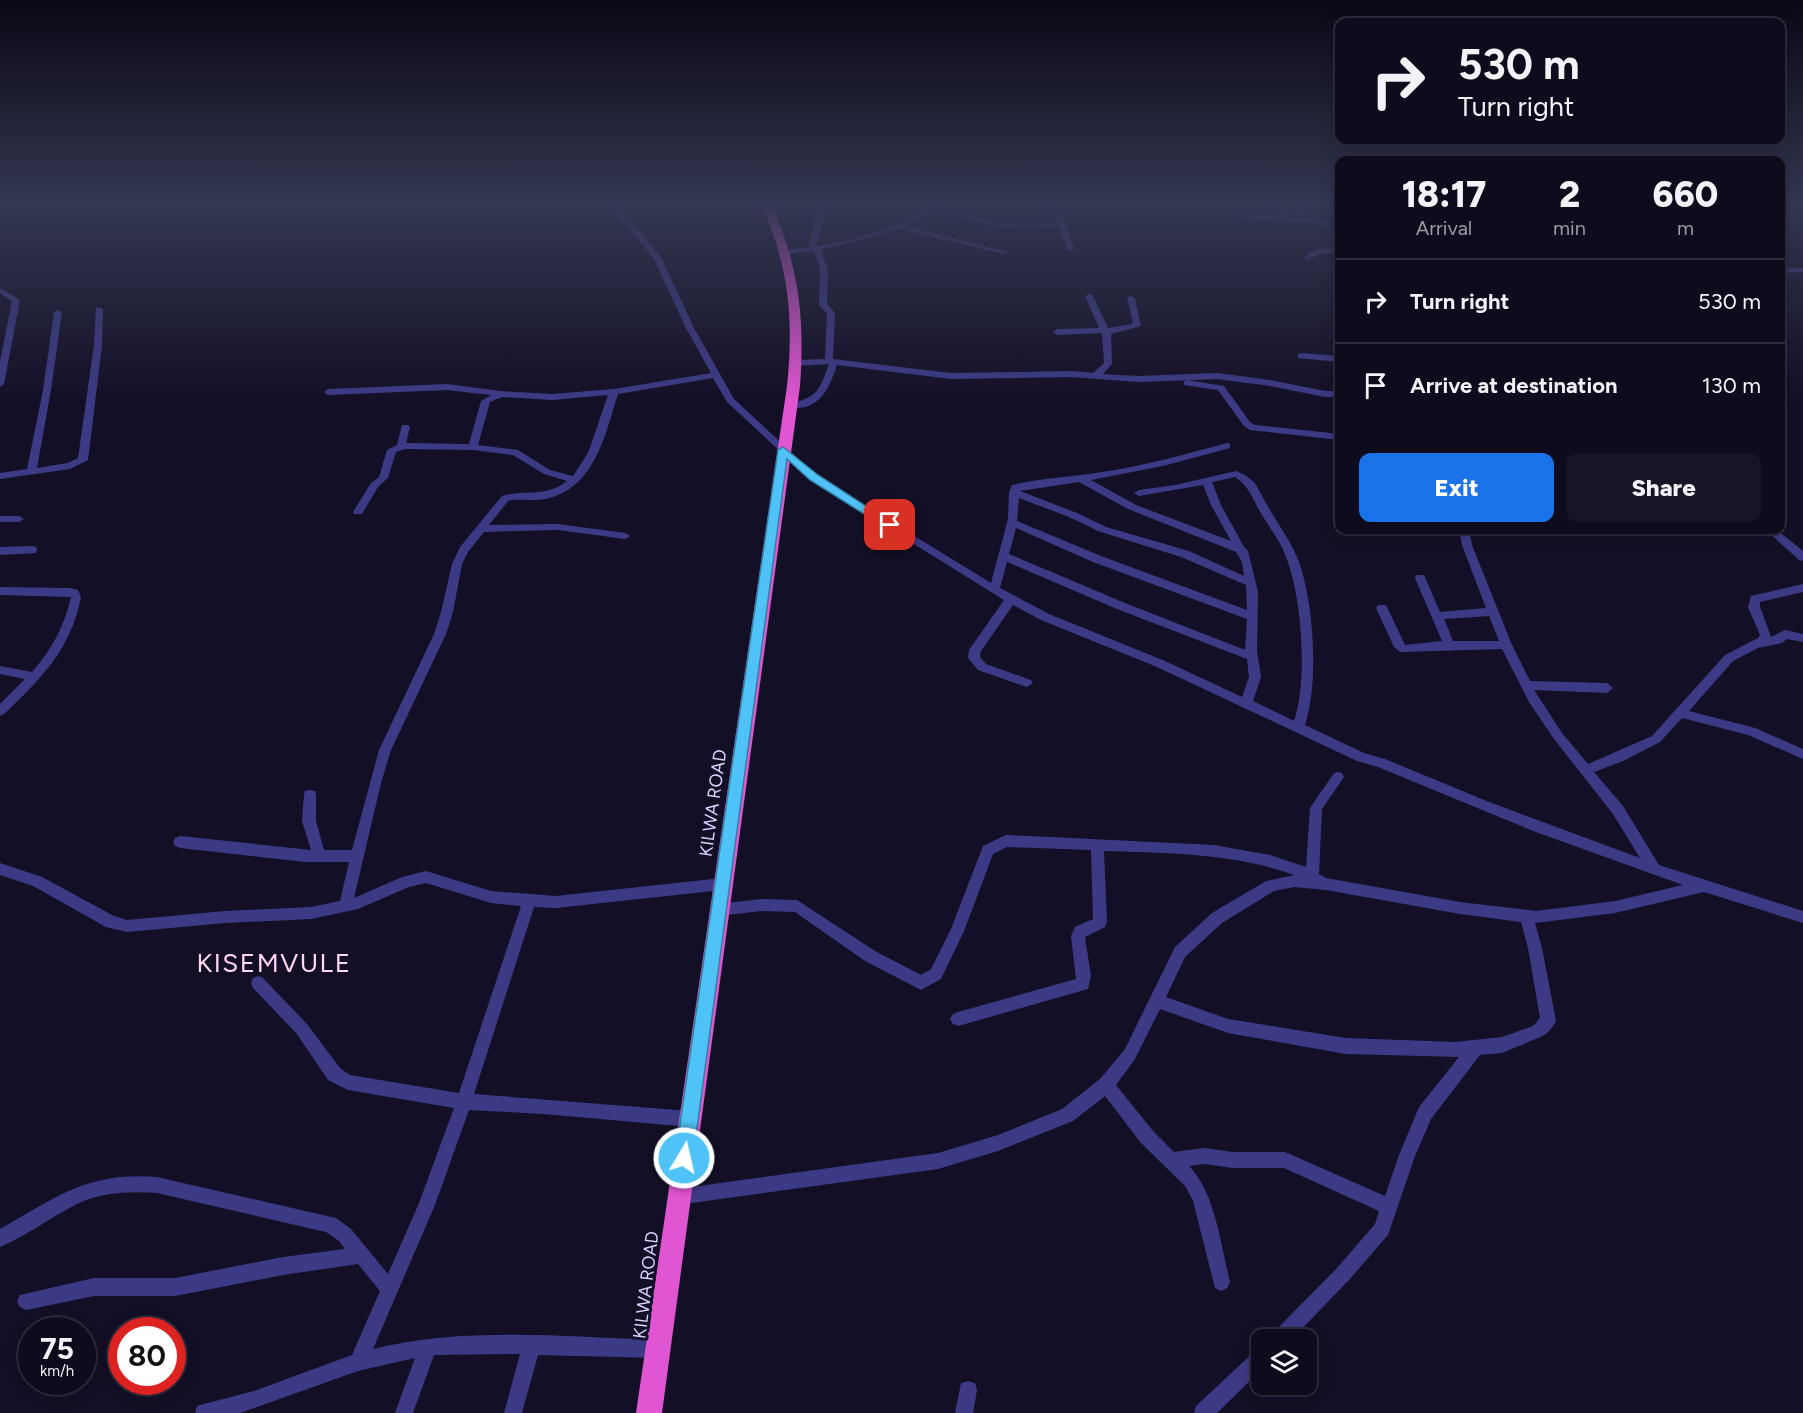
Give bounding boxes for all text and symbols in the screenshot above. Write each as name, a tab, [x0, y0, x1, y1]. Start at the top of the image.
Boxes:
text: 530 m	[1458, 39, 1580, 90]
icon: right	[1359, 42, 1437, 120]
text: Turn right	[1458, 90, 1574, 123]
text: 18:17	[1402, 173, 1486, 216]
text: 2	[1559, 173, 1580, 216]
text: 660	[1653, 173, 1718, 216]
text: Arrival	[1416, 216, 1472, 240]
text: min	[1553, 216, 1586, 240]
text: m	[1677, 216, 1694, 240]
icon: right	[1359, 285, 1392, 318]
text: Turn right	[1410, 288, 1509, 315]
text: 530 m	[1698, 288, 1761, 315]
icon: arrive	[1359, 369, 1392, 402]
text: Arrive at destination	[1410, 372, 1618, 399]
text: 130 m	[1702, 372, 1761, 399]
button: Exit	[1359, 453, 1554, 522]
button: Share	[1566, 453, 1761, 522]
pin	[864, 499, 915, 550]
icon: arrive	[873, 508, 906, 541]
street label: KILWA ROAD	[695, 748, 731, 858]
district label: KISEMVULE	[196, 947, 352, 979]
position arrow	[652, 1126, 716, 1190]
street label: KILWA ROAD	[628, 1230, 664, 1340]
speed limit sign: 80	[108, 1317, 186, 1395]
map controls	[1251, 1329, 1317, 1395]
button: layers	[1251, 1329, 1317, 1395]
text: 75	[40, 1330, 74, 1367]
text: km/h	[40, 1362, 74, 1380]

